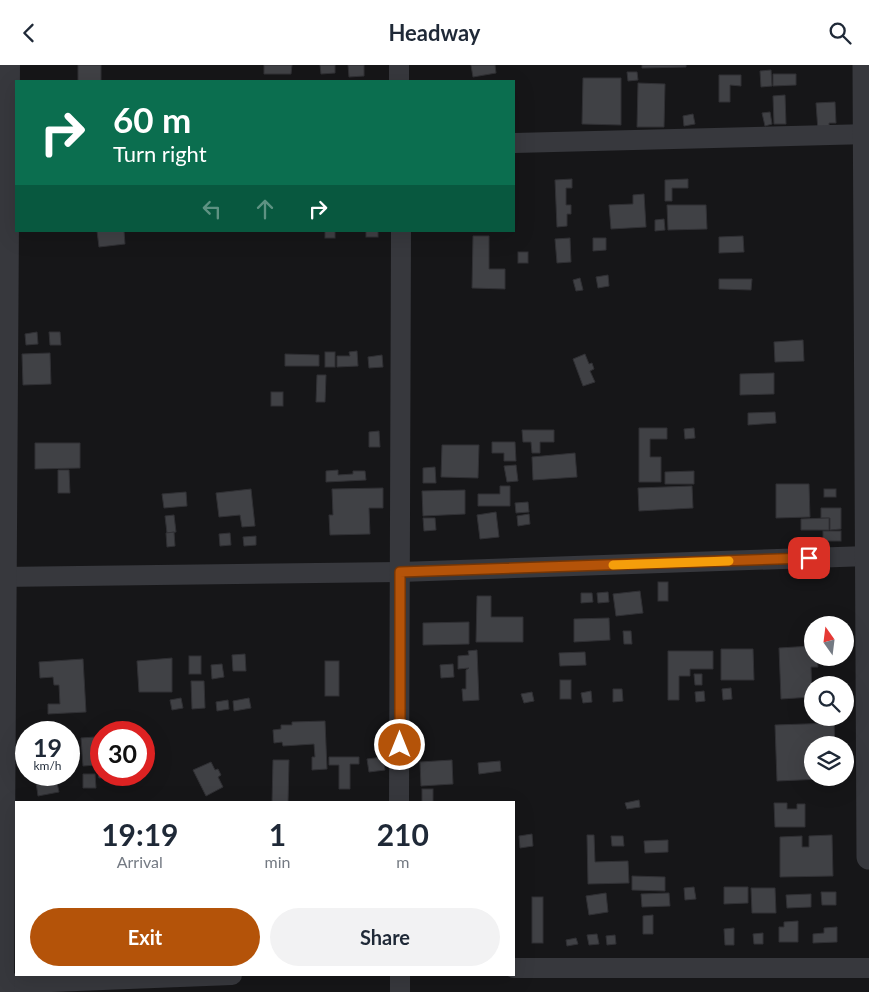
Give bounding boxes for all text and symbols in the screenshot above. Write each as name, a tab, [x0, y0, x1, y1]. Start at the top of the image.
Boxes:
icon: back	[15, 19, 43, 47]
text: Headway	[389, 19, 480, 46]
icon: search	[826, 19, 854, 47]
text: 60 m	[113, 98, 191, 140]
icon: right	[30, 100, 95, 165]
text: Turn right	[113, 140, 207, 167]
icon: left	[198, 195, 226, 223]
icon: ahead	[251, 195, 279, 223]
icon: right	[304, 195, 332, 223]
pin	[788, 537, 830, 579]
icon: arrive	[795, 544, 823, 572]
north arrow	[804, 616, 854, 666]
map controls	[804, 616, 854, 786]
button: search	[804, 676, 854, 726]
position arrow	[373, 718, 425, 770]
speed limit sign: 30	[90, 721, 155, 786]
text: 19	[33, 732, 62, 762]
button: layers	[804, 736, 854, 786]
text: km/h	[33, 758, 62, 773]
text: 19:19	[101, 816, 178, 852]
text: 1	[269, 816, 286, 852]
text: 210	[377, 816, 429, 852]
text: Arrival	[117, 852, 163, 871]
text: min	[265, 852, 291, 871]
text: m	[396, 852, 409, 871]
button: Exit	[30, 908, 260, 966]
button: Share	[270, 908, 500, 966]

